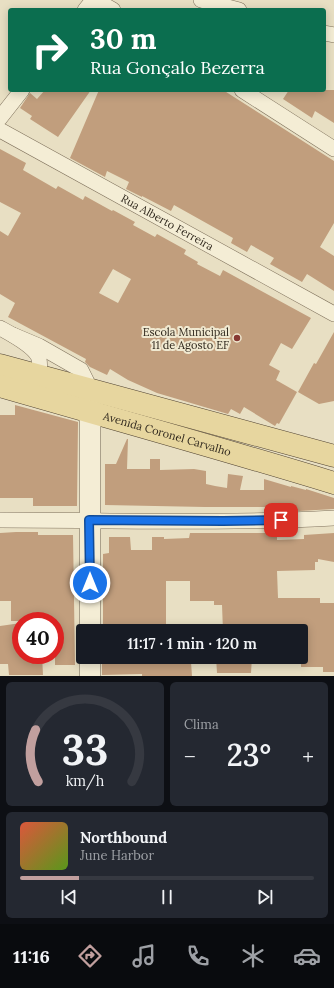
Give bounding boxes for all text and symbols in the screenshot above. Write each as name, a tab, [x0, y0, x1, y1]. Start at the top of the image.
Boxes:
text: 30 m	[90, 21, 157, 57]
icon: right	[24, 24, 76, 76]
text: Rua Gonçalo Bezerra	[90, 56, 265, 79]
street label: Rua Alberto Ferreira	[119, 191, 216, 253]
place label: Escola Municipal 11 de Agosto EF	[143, 325, 229, 352]
marker: Escola Municipal 11 de Agosto EF	[232, 333, 242, 343]
street label: Avenida Coronel Carvalho	[101, 409, 233, 459]
pin	[264, 503, 298, 537]
icon: arrive	[270, 509, 292, 531]
position arrow	[69, 562, 111, 604]
speed limit sign: 40	[12, 612, 64, 664]
text: 11:17 · 1 min · 120 m	[127, 634, 257, 653]
text: Clima	[184, 716, 219, 733]
text: 33	[62, 723, 108, 776]
text: 23°	[227, 736, 271, 774]
text: −	[184, 742, 196, 770]
text: +	[302, 742, 314, 770]
text: km/h	[66, 772, 105, 791]
text: Northbound	[80, 828, 167, 847]
text: June Harbor	[80, 847, 154, 864]
icon: previous	[58, 886, 80, 908]
icon: pause	[156, 886, 178, 908]
icon: next	[254, 886, 276, 908]
icon: directions	[76, 942, 104, 970]
icon: music	[130, 942, 158, 970]
icon: phone	[184, 942, 212, 970]
icon: climate	[239, 942, 267, 970]
icon: car	[293, 942, 321, 970]
text: 11:16	[13, 945, 50, 968]

